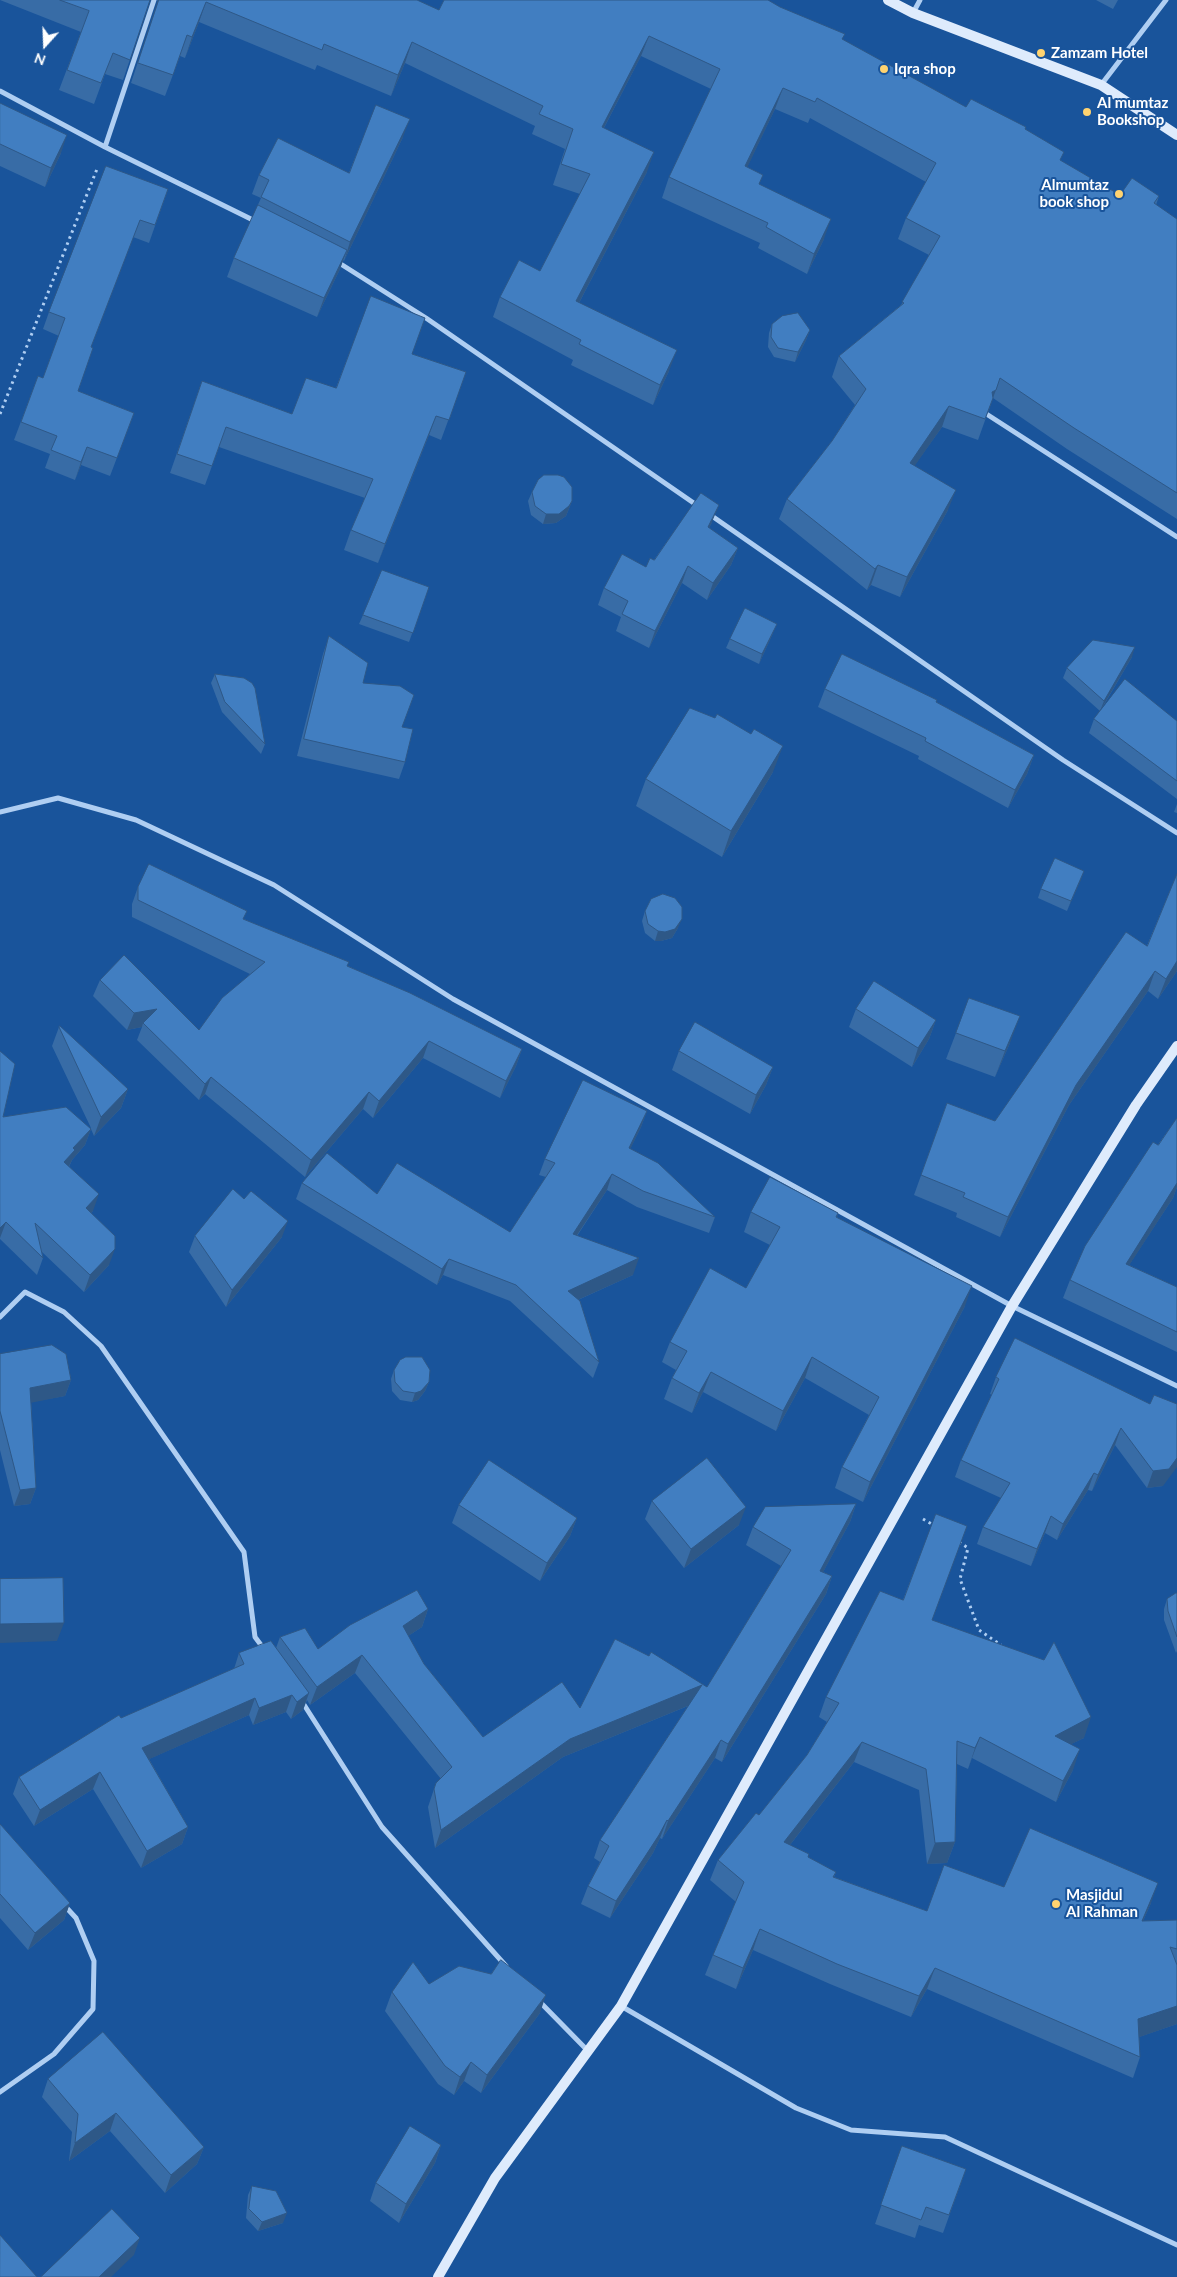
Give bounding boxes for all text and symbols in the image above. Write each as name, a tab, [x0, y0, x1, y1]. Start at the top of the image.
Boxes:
north arrow	[20, 20, 70, 70]
place label: Zamzam Hotel	[1051, 44, 1148, 62]
marker: Zamzam Hotel	[1035, 47, 1047, 59]
text: N	[32, 50, 48, 69]
place label: Iqra shop	[894, 60, 956, 78]
marker: Iqra shop	[878, 63, 890, 75]
place label: Al mumtaz Bookshop	[1097, 94, 1168, 129]
marker: Al mumtaz Bookshop	[1081, 106, 1093, 118]
place label: Almumtaz book shop	[1039, 176, 1109, 211]
marker: Almumtaz book shop	[1113, 188, 1125, 200]
place label: Masjidul Al Rahman	[1066, 1886, 1138, 1921]
marker: Masjidul Al Rahman	[1050, 1898, 1062, 1910]

